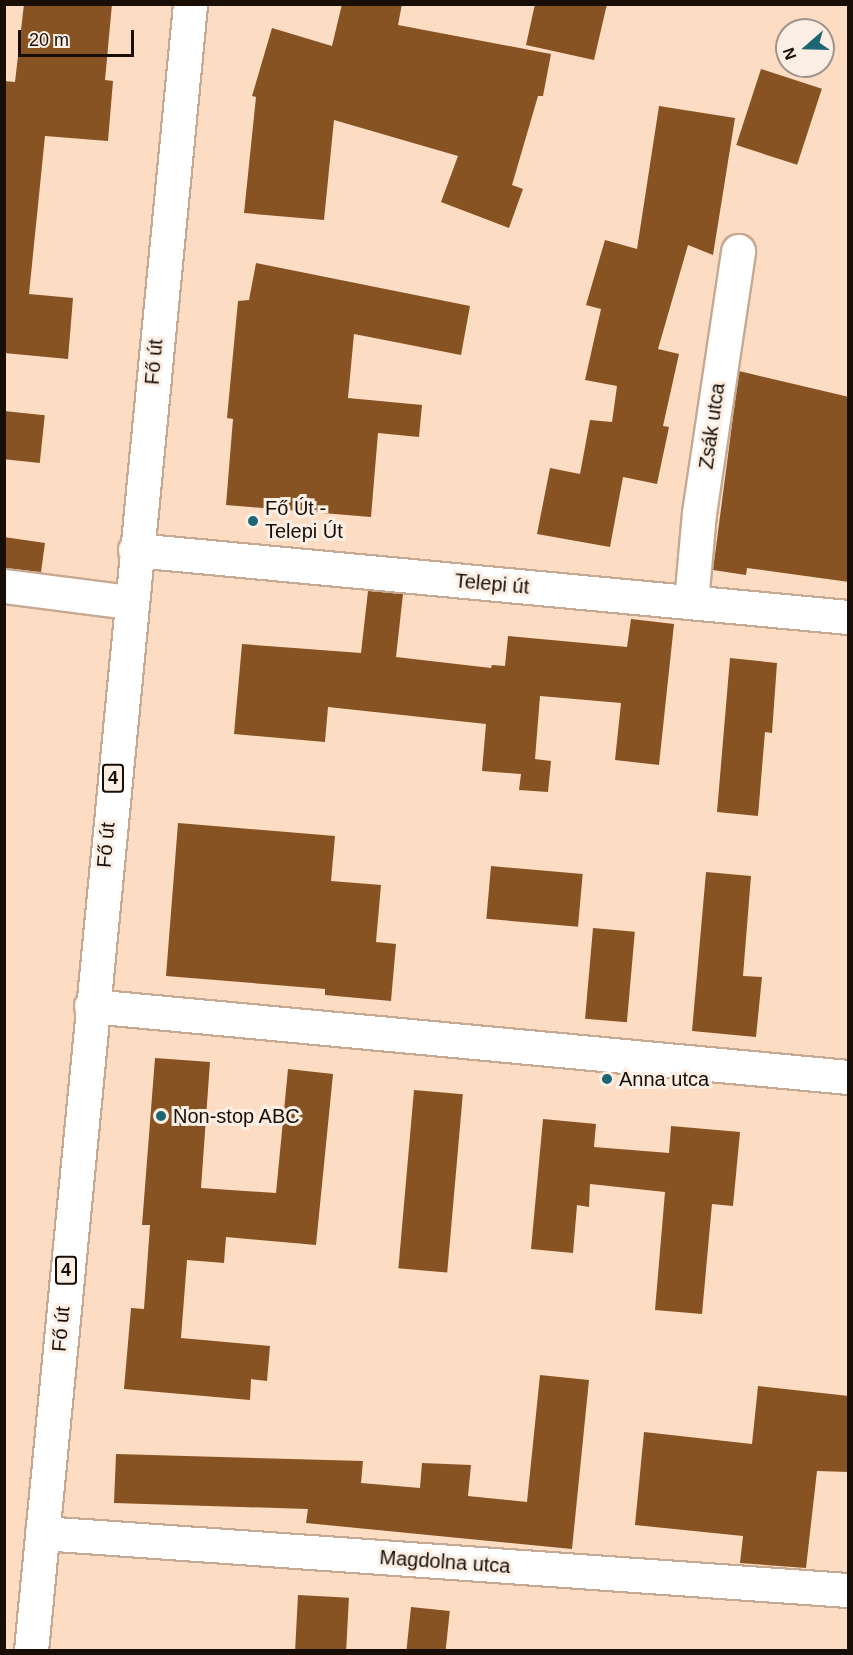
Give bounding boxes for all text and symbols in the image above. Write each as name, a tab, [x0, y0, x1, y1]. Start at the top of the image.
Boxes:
scale bar	[21, 18, 136, 56]
north arrow	[775, 18, 835, 78]
text: 20 m	[29, 30, 69, 50]
text: N	[780, 45, 799, 62]
street label: Fő út	[140, 338, 168, 386]
street label: Zsák utca	[694, 381, 730, 471]
place label: Fő Út - Telepi Út	[265, 497, 343, 544]
marker: Fő Út - Telepi Út	[246, 514, 260, 528]
street label: Telepi út	[454, 569, 530, 599]
road number: 4	[101, 763, 125, 793]
street label: Fő út	[92, 821, 120, 869]
place label: Anna utca	[619, 1067, 709, 1091]
marker: Anna utca	[600, 1072, 614, 1086]
place label: Non-stop ABC	[173, 1104, 301, 1128]
marker: Non-stop ABC	[154, 1109, 168, 1123]
road number: 4	[54, 1255, 78, 1285]
street label: Fő út	[47, 1305, 75, 1353]
street label: Magdolna utca	[379, 1545, 511, 1579]

